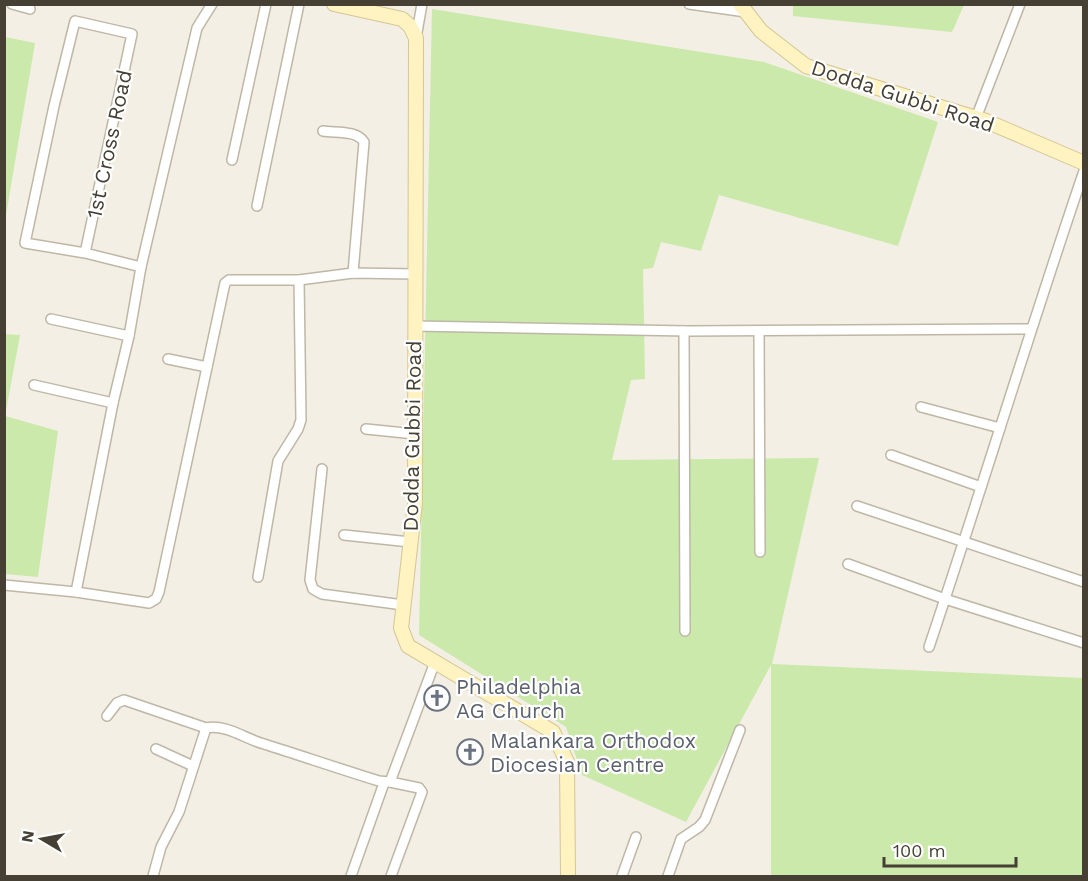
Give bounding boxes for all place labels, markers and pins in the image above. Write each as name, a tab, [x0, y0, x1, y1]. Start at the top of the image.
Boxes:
place label: Philadelphia AG Church	[456, 674, 581, 723]
church icon: Philadelphia AG Church	[422, 683, 452, 713]
place label: Malankara Orthodox Diocesian Centre	[490, 728, 696, 777]
church icon: Malankara Orthodox Diocesian Centre	[455, 737, 485, 767]

